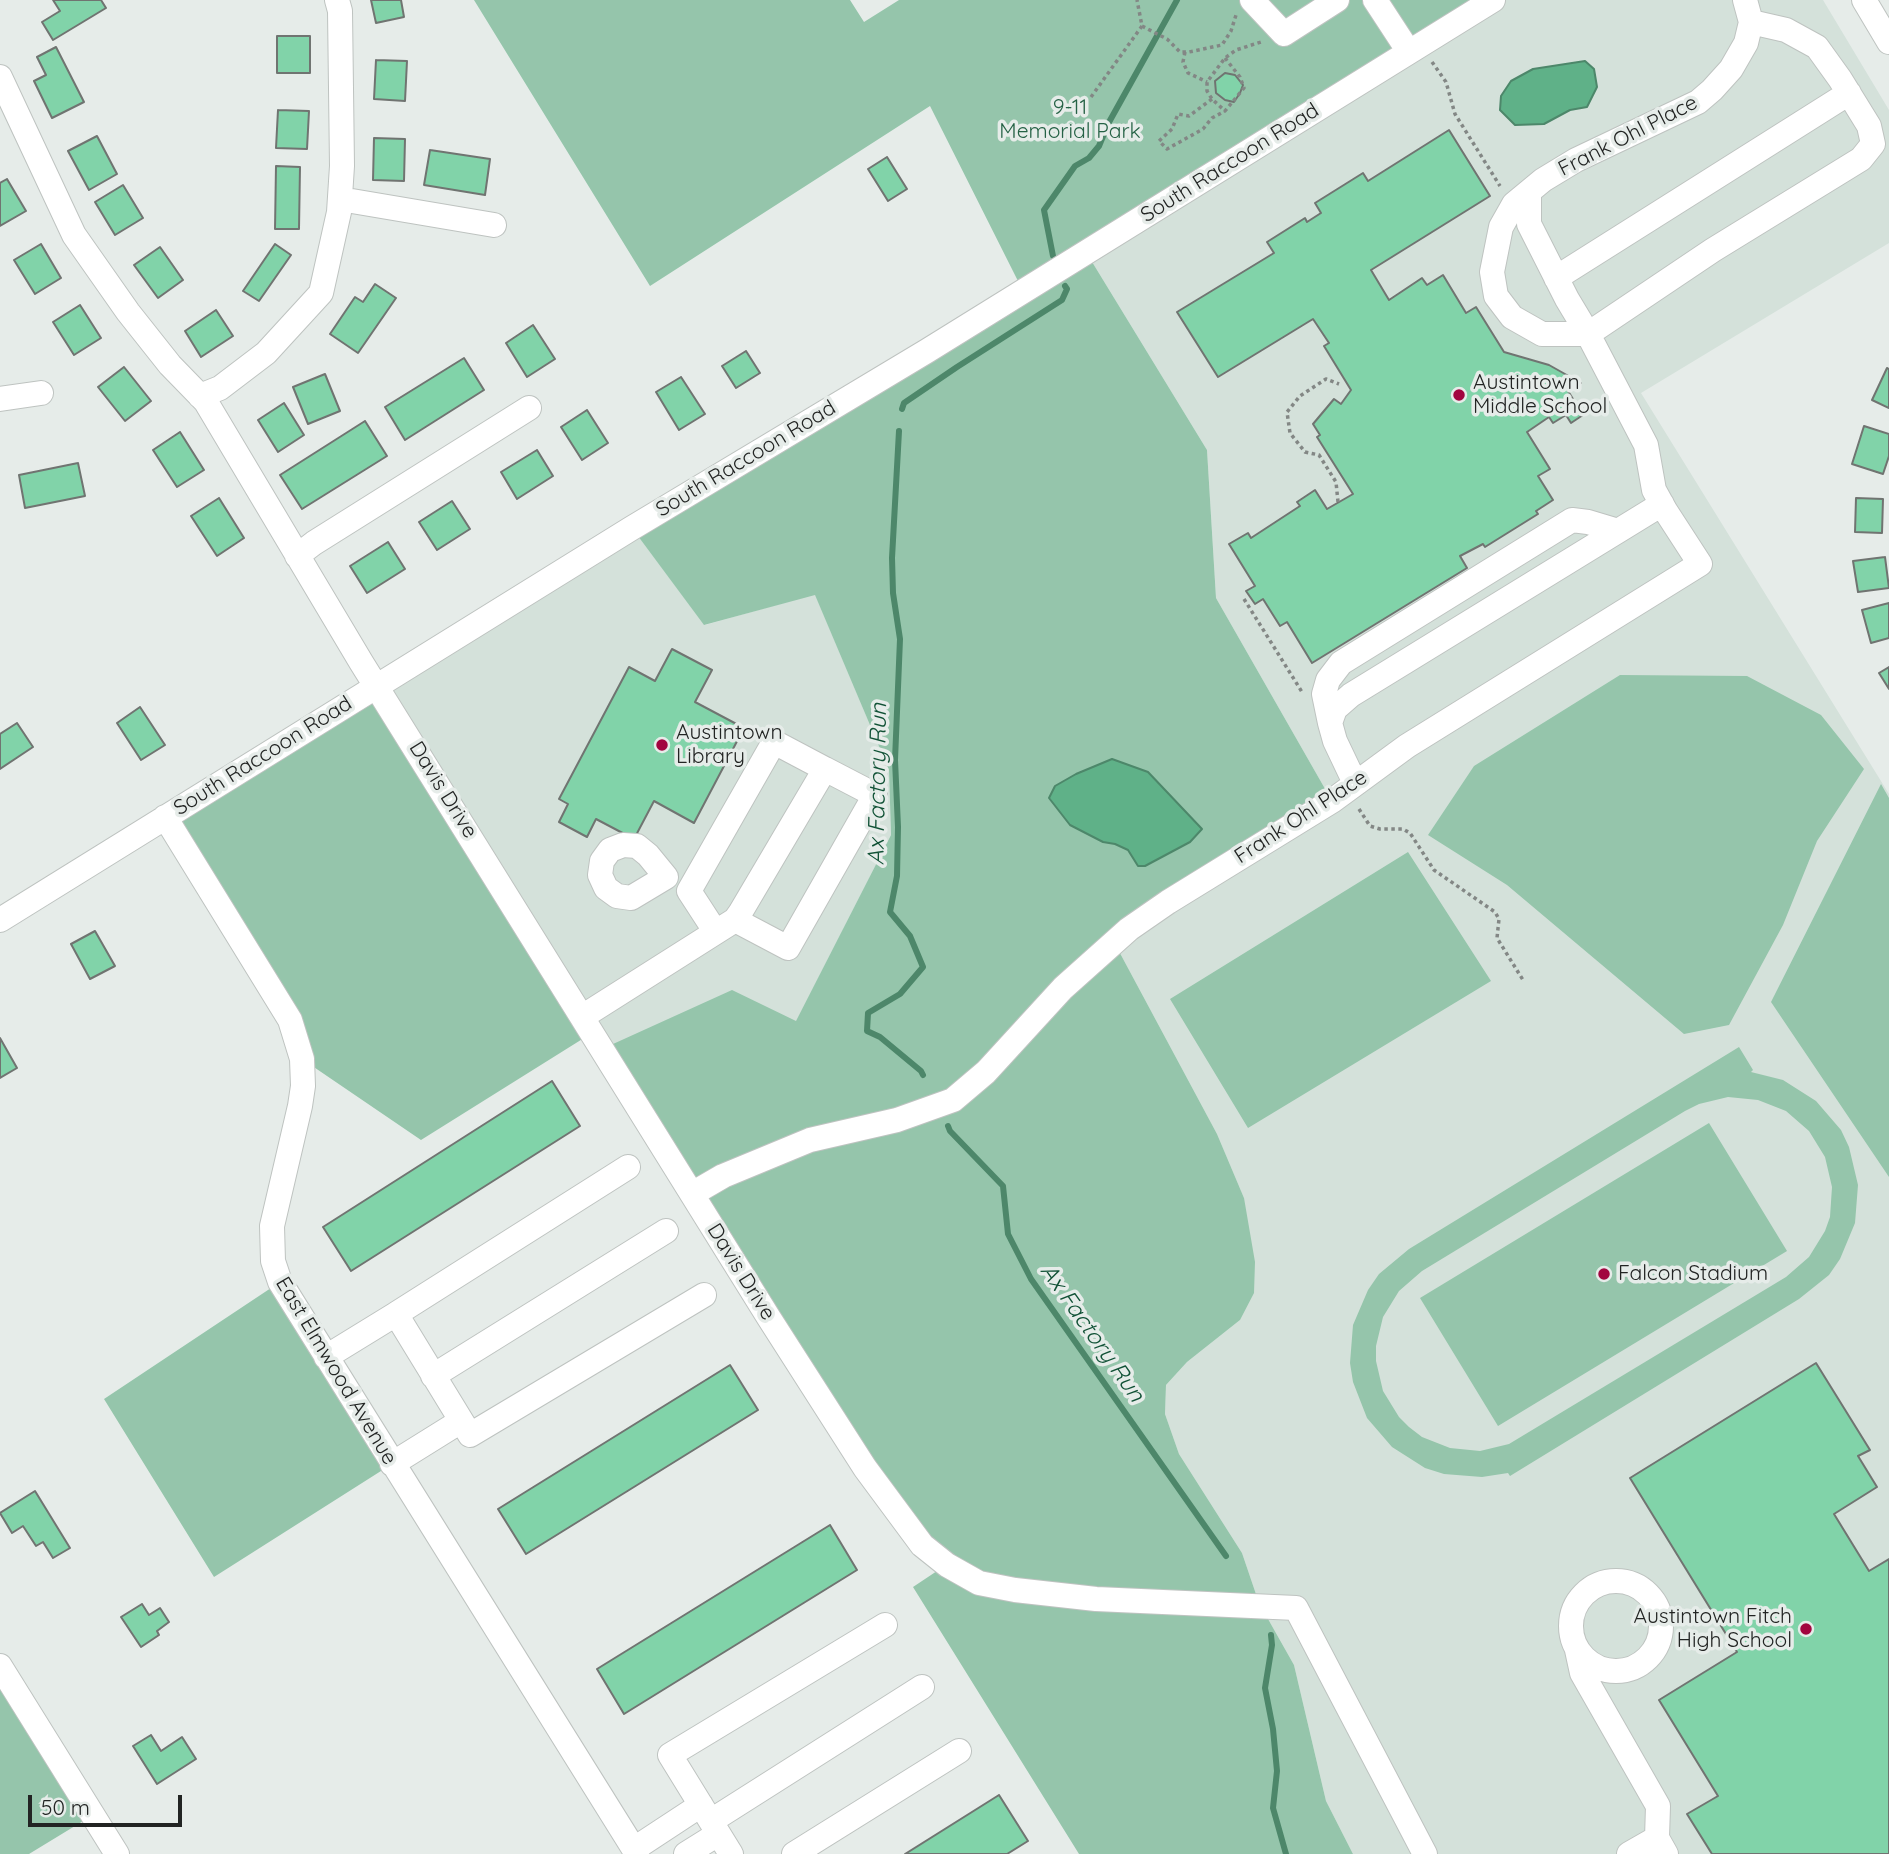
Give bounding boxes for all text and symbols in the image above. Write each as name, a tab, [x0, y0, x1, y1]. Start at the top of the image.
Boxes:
street label: Frank Ohl Place	[1554, 90, 1702, 182]
park label: 9-11 Memorial Park	[999, 95, 1141, 145]
street label: South Raccoon Road	[1136, 98, 1324, 228]
place label: Austintown Middle School	[1473, 370, 1607, 420]
marker: Austintown Middle School	[1451, 387, 1467, 403]
street label: South Raccoon Road	[652, 395, 840, 523]
street label: South Raccoon Road	[169, 691, 357, 821]
water label: Ax Factory Run	[863, 703, 893, 865]
place label: Austintown Library	[676, 720, 783, 770]
street label: Davis Drive	[403, 737, 483, 843]
marker: Austintown Library	[654, 737, 670, 753]
street label: Frank Ohl Place	[1230, 765, 1372, 869]
street label: Davis Drive	[701, 1219, 781, 1325]
water label: Ax Factory Run	[1034, 1259, 1150, 1407]
place label: Falcon Stadium	[1618, 1261, 1768, 1287]
marker: Falcon Stadium	[1596, 1266, 1612, 1282]
street label: East Elmwood Avenue	[270, 1272, 402, 1470]
place label: Austintown Fitch High School	[1634, 1604, 1792, 1654]
marker: Austintown Fitch High School	[1798, 1621, 1814, 1637]
scale bar	[32, 1780, 186, 1824]
text: 50 m	[41, 1794, 90, 1820]

